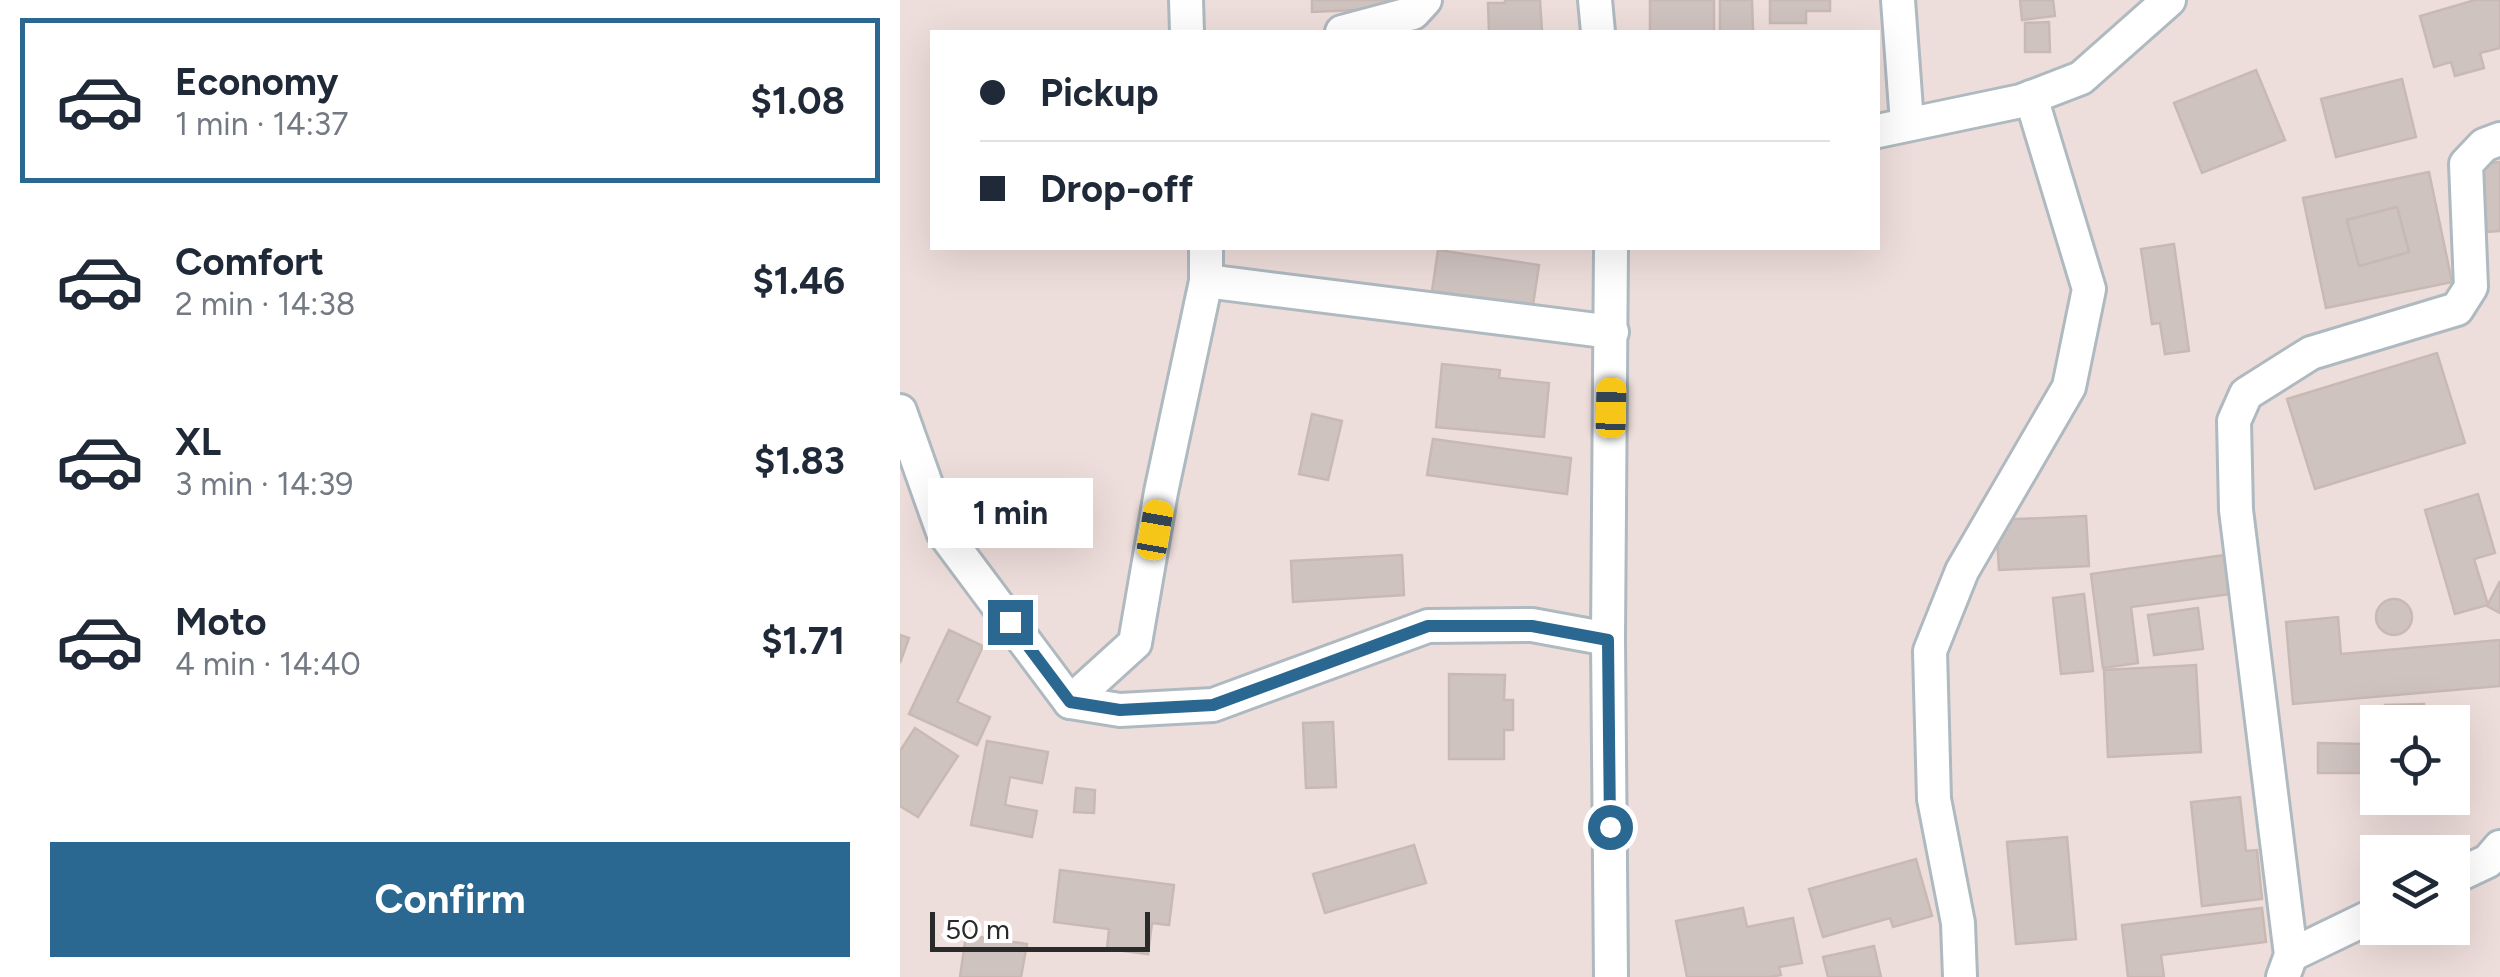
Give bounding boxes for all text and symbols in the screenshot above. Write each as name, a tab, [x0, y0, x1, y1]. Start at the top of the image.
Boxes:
icon: car	[55, 56, 145, 146]
text: Economy	[175, 59, 338, 105]
text: Pickup	[1040, 70, 1158, 116]
text: $1.08	[751, 78, 845, 124]
text: 1 min · 14:37	[175, 105, 348, 143]
text: Drop-off	[1040, 166, 1193, 212]
icon: car	[55, 236, 145, 326]
text: Comfort	[175, 239, 324, 285]
text: $1.46	[752, 258, 845, 304]
text: 2 min · 14:38	[175, 285, 355, 323]
car	[1595, 378, 1627, 438]
icon: car	[55, 416, 145, 506]
text: XL	[175, 419, 221, 465]
text: $1.83	[754, 438, 845, 484]
text: 3 min · 14:39	[175, 465, 353, 503]
callout: 1 min	[928, 477, 1092, 547]
text: 1 min	[973, 494, 1048, 532]
car	[1135, 498, 1175, 562]
icon: car	[55, 596, 145, 686]
text: Moto	[175, 599, 267, 645]
route end	[988, 600, 1033, 645]
text: $1.71	[761, 618, 845, 664]
text: 4 min · 14:40	[175, 645, 361, 683]
map controls	[2360, 705, 2470, 945]
button: locate	[2360, 705, 2470, 815]
route start	[1588, 805, 1633, 850]
button: layers	[2360, 835, 2470, 945]
button: Confirm	[50, 842, 850, 957]
scale bar	[930, 907, 1150, 952]
text: 50 m	[945, 912, 1010, 946]

